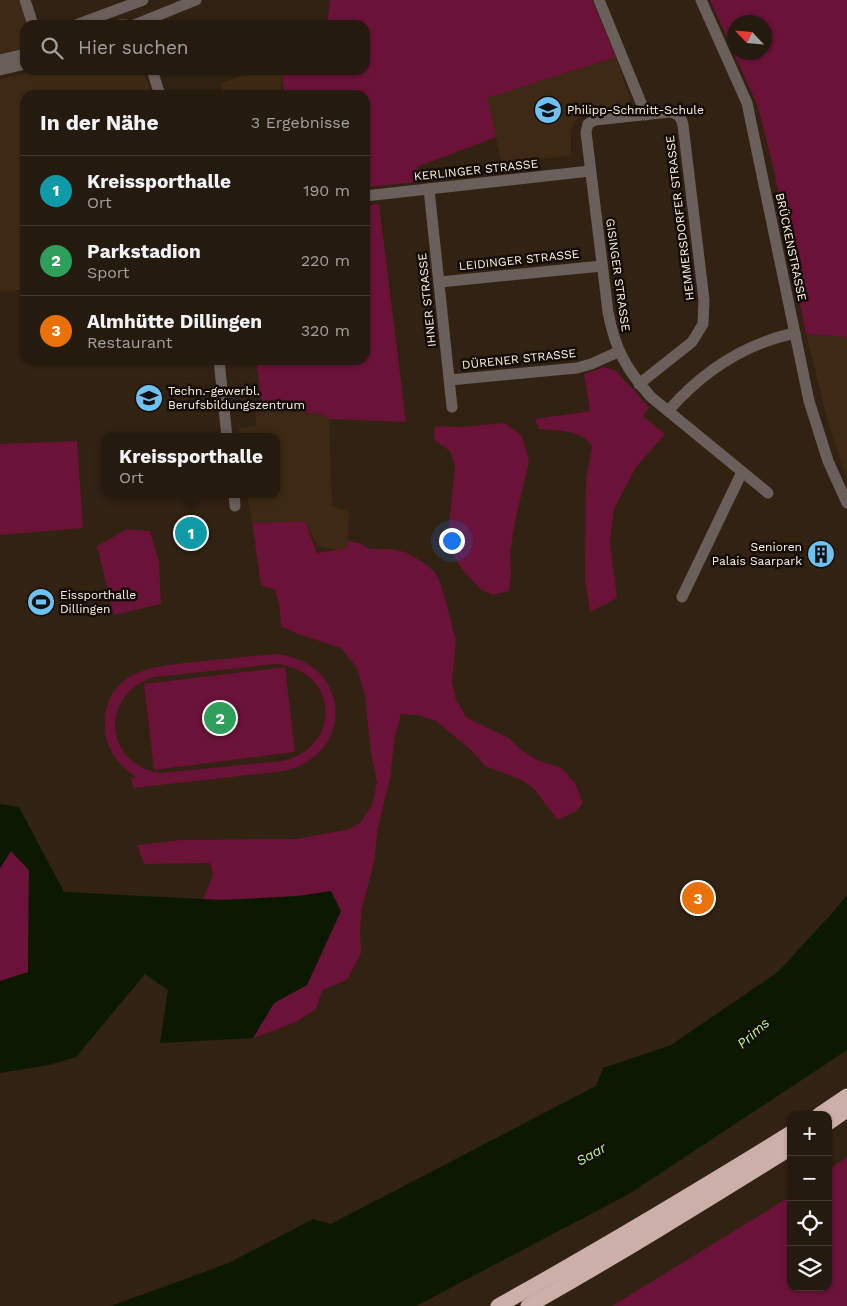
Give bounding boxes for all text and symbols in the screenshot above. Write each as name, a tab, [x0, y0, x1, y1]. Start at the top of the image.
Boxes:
north arrow	[727, 15, 772, 60]
search box	[20, 20, 370, 75]
icon: search	[38, 34, 66, 62]
text: Hier suchen	[78, 36, 189, 59]
school or university icon: Philipp-Schmitt-Schule	[533, 95, 563, 125]
place label: Philipp-Schmitt-Schule	[567, 103, 704, 117]
text: In der Nähe	[40, 110, 159, 135]
text: 3 Ergebnisse	[251, 113, 350, 132]
street label: HEMMERSDORFER STRASSE	[663, 134, 697, 301]
street label: KERLINGER STRASSE	[413, 156, 539, 183]
text: Kreissporthalle	[87, 170, 231, 193]
text: 1	[53, 181, 59, 200]
text: 190 m	[303, 181, 350, 200]
street label: BRÜCKENSTRASSE	[773, 192, 809, 303]
text: Ort	[87, 193, 112, 212]
street label: GISINGER STRASSE	[603, 218, 633, 333]
text: Parkstadion	[87, 240, 201, 263]
street label: LEIDINGER STRASSE	[458, 247, 580, 273]
text: 2	[51, 251, 61, 270]
text: 220 m	[301, 251, 350, 270]
street label: IHNER STRASSE	[415, 252, 439, 348]
text: Sport	[87, 263, 130, 282]
text: Almhütte Dillingen	[87, 310, 262, 333]
text: 3	[51, 321, 61, 340]
text: 320 m	[301, 321, 350, 340]
text: Restaurant	[87, 333, 173, 352]
street label: DÜRENER STRASSE	[461, 346, 577, 372]
school or university icon: Techn.-gewerbl. Berufsbildungszentrum	[134, 383, 164, 413]
place label: Techn.-gewerbl. Berufsbildungszentrum	[168, 384, 305, 412]
popup	[102, 433, 280, 498]
text: Kreissporthalle	[119, 445, 263, 468]
text: Ort	[119, 468, 144, 487]
pin: 1	[175, 514, 207, 552]
your location	[439, 528, 465, 554]
building icon: Senioren Palais Saarpark	[806, 539, 836, 569]
place label: Senioren Palais Saarpark	[712, 540, 802, 568]
sports icon: Eissporthalle Dillingen	[26, 587, 56, 617]
place label: Eissporthalle Dillingen	[60, 588, 136, 616]
pin: 2	[204, 699, 236, 737]
pin: 3	[682, 879, 714, 917]
water label: Prims	[734, 1014, 772, 1052]
map controls	[787, 1111, 832, 1291]
button: +	[787, 1111, 832, 1156]
water label: Saar	[573, 1139, 609, 1169]
button: −	[787, 1156, 832, 1201]
button: locate	[787, 1201, 832, 1246]
button: layers	[787, 1246, 832, 1291]

